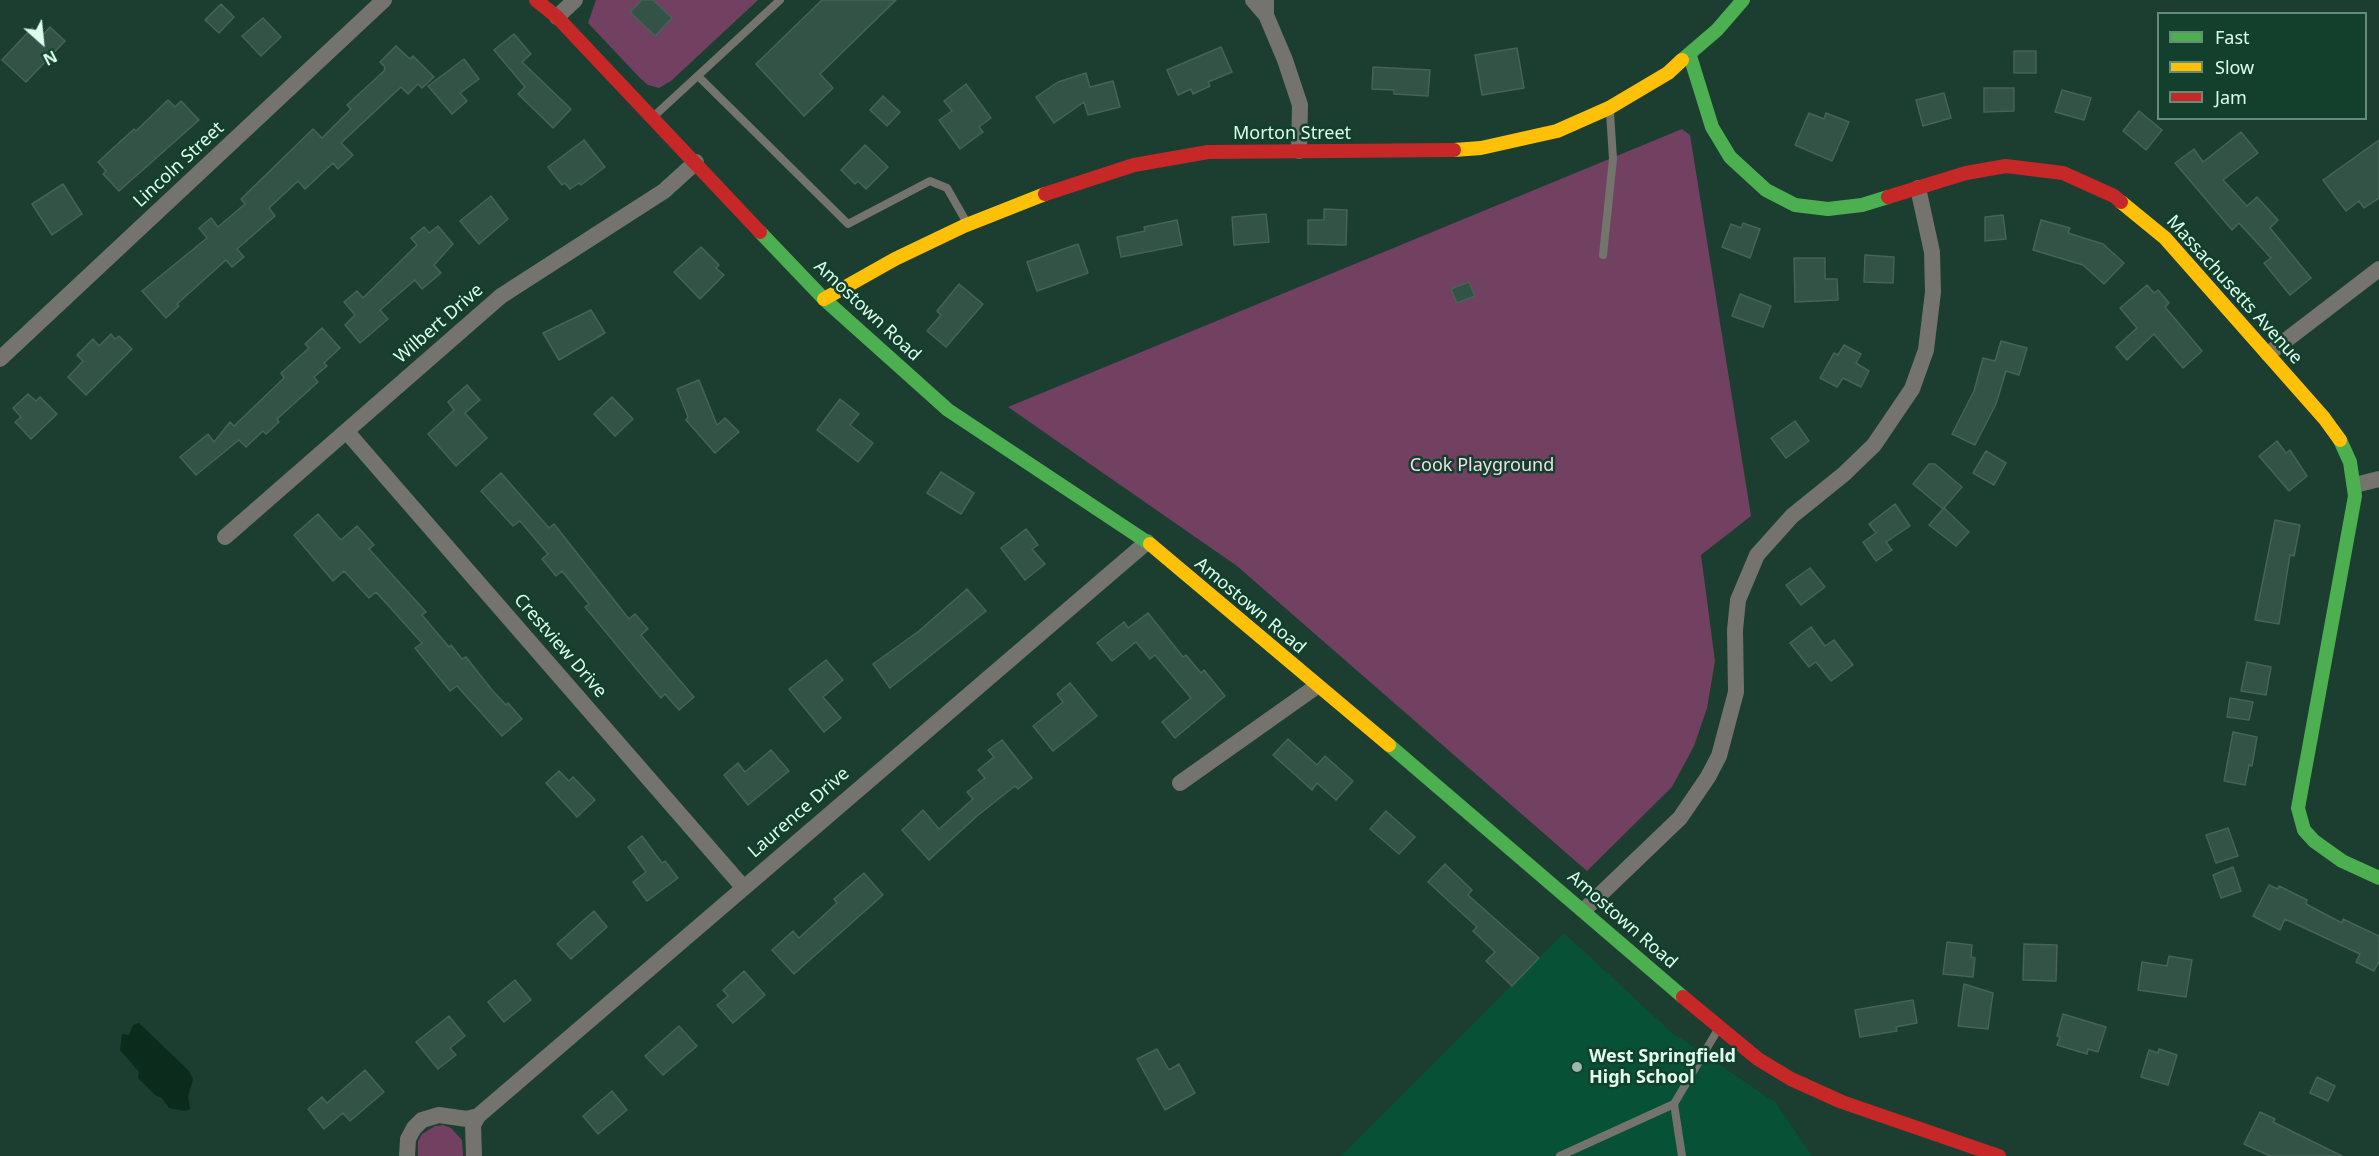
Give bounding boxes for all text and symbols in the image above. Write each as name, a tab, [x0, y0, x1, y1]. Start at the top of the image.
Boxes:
north arrow	[12, 12, 72, 72]
legend	[2157, 12, 2367, 120]
text: Fast	[2215, 25, 2250, 49]
text: N	[39, 45, 61, 71]
text: Slow	[2215, 55, 2254, 79]
text: Jam	[2215, 85, 2247, 109]
street label: Lincoln Street	[129, 118, 229, 212]
street label: Morton Street	[1233, 123, 1351, 145]
street label: Massachusetts Avenue	[2161, 211, 2307, 369]
street label: Amostown Road	[809, 256, 925, 366]
street label: Wilbert Drive	[390, 280, 488, 368]
park label: Cook Playground	[1410, 455, 1554, 477]
street label: Amostown Road	[1190, 553, 1310, 659]
street label: Crestview Drive	[509, 590, 611, 702]
street label: Laurence Drive	[744, 763, 854, 863]
street label: Amostown Road	[1563, 867, 1681, 973]
place label: West Springfield High School	[1589, 1046, 1736, 1088]
marker: West Springfield High School	[1570, 1060, 1584, 1074]

